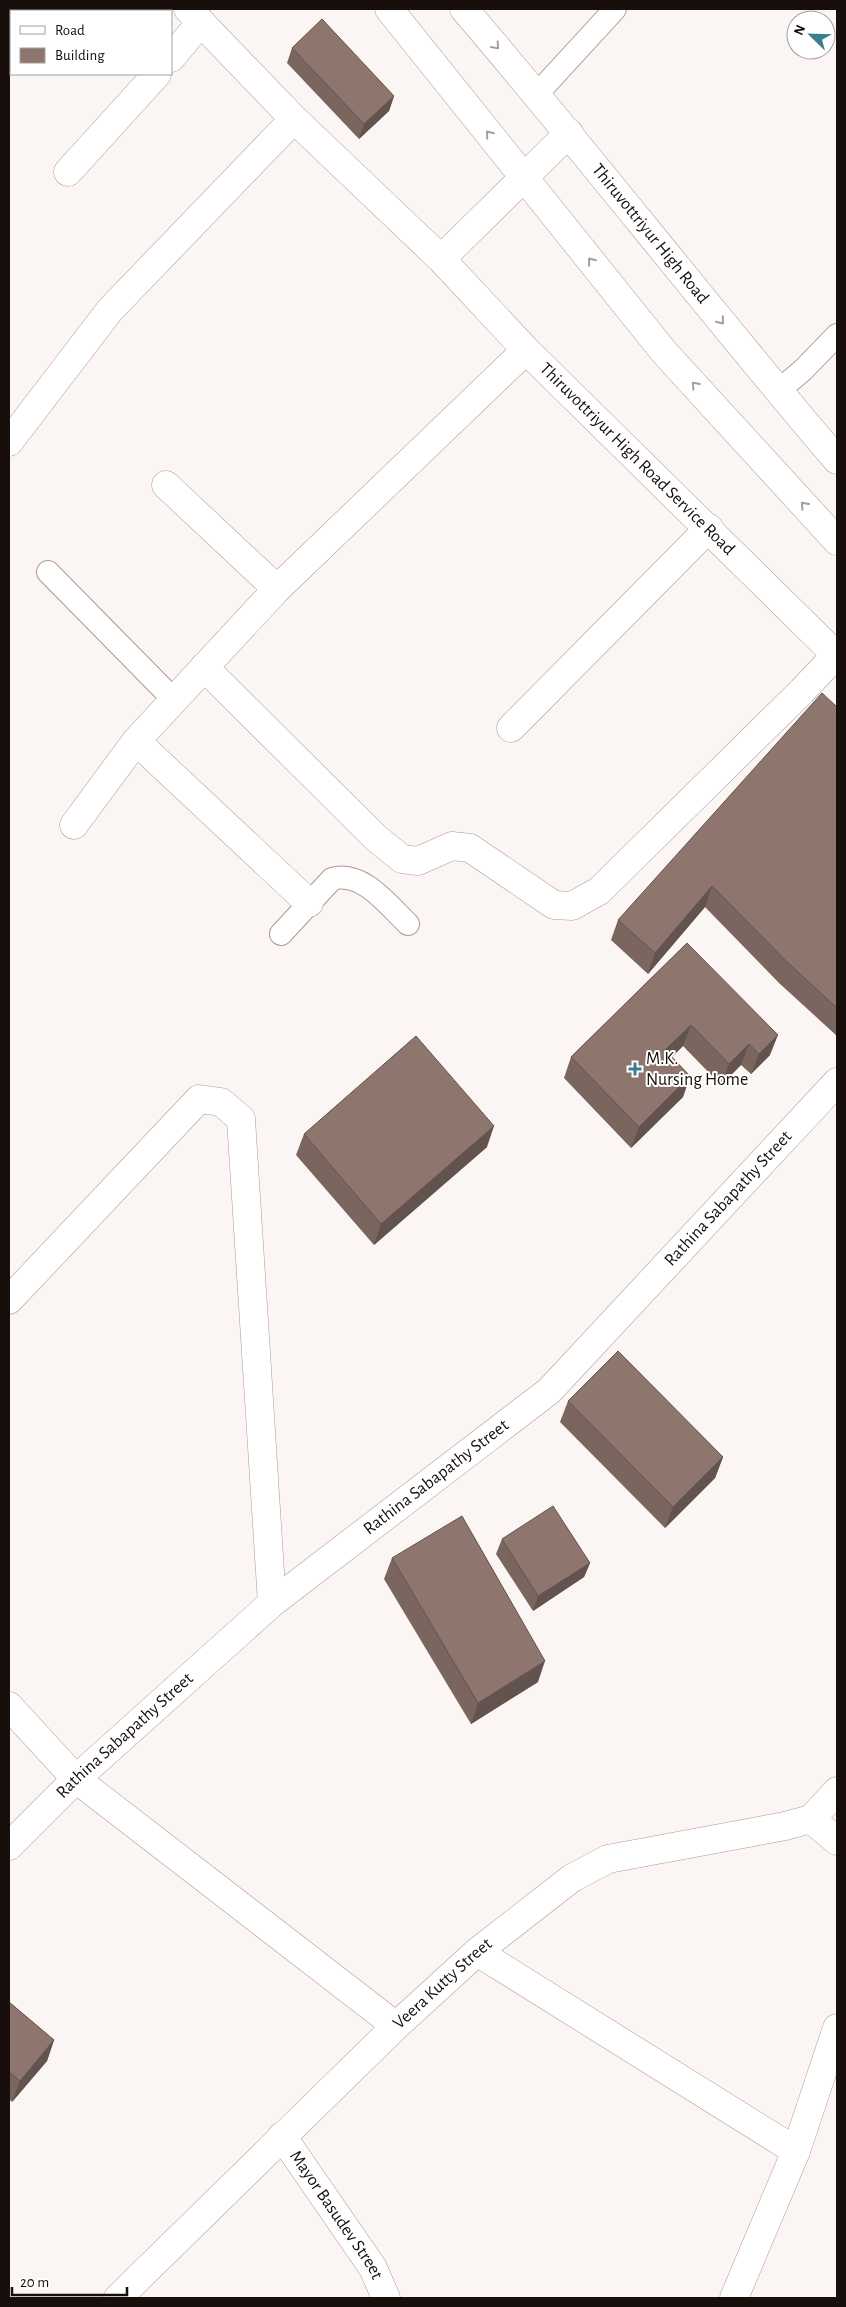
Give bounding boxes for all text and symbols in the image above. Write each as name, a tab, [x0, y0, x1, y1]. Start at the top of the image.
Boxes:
legend	[10, 10, 172, 75]
north arrow	[786, 10, 836, 60]
text: Road	[55, 23, 85, 38]
text: N	[792, 23, 808, 38]
one-way arrow	[490, 40, 499, 49]
text: Building	[55, 48, 105, 63]
one-way arrow	[487, 131, 495, 140]
street label: Thiruvottriyur High Road	[588, 161, 712, 307]
one-way arrow	[587, 257, 596, 266]
one-way arrow	[715, 315, 724, 324]
street label: Thiruvottriyur High Road Service Road	[536, 360, 738, 559]
one-way arrow	[692, 382, 701, 391]
one-way arrow	[801, 502, 810, 511]
place label: M.K. Nursing Home	[646, 1050, 748, 1089]
marker: M.K. Nursing Home	[628, 1062, 642, 1076]
street label: Rathina Sabapathy Street	[661, 1127, 796, 1270]
street label: Rathina Sabapathy Street	[360, 1416, 512, 1538]
street label: Rathina Sabapathy Street	[53, 1669, 197, 1802]
street label: Veera Kutty Street	[390, 1935, 496, 2033]
street label: Mayor Basudev Street	[286, 2148, 386, 2282]
scale bar	[12, 2264, 128, 2296]
text: 20 m	[20, 2275, 49, 2290]

